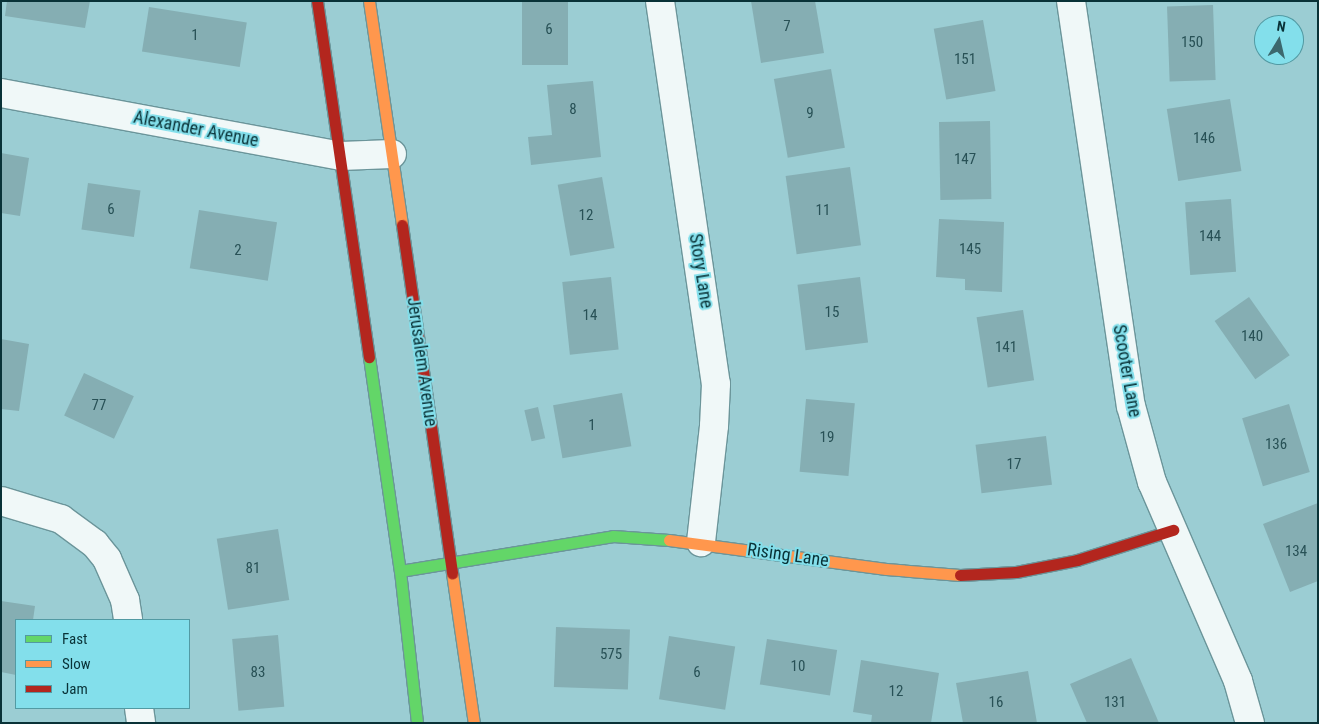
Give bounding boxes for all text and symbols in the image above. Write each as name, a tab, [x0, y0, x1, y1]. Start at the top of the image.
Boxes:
north arrow	[1254, 15, 1304, 65]
house number: 7	[783, 18, 791, 36]
text: N	[1276, 18, 1287, 35]
house number: 6	[545, 21, 553, 39]
house number: 1	[191, 27, 199, 45]
house number: 150	[1181, 34, 1203, 52]
house number: 151	[954, 51, 976, 69]
house number: 8	[569, 101, 577, 119]
house number: 9	[806, 105, 814, 123]
street label: Alexander Avenue	[132, 106, 260, 152]
house number: 146	[1193, 130, 1215, 148]
house number: 147	[954, 151, 976, 169]
house number: 6	[107, 201, 115, 219]
house number: 11	[816, 202, 830, 220]
house number: 12	[579, 207, 593, 225]
house number: 144	[1199, 228, 1221, 246]
street label: Story Lane	[684, 232, 718, 310]
house number: 145	[959, 241, 981, 259]
house number: 2	[234, 242, 242, 260]
street label: Jerusalem Avenue	[402, 296, 442, 428]
house number: 15	[825, 304, 839, 322]
house number: 14	[583, 307, 597, 325]
street label: Scooter Lane	[1108, 323, 1146, 419]
house number: 140	[1241, 328, 1263, 346]
house number: 141	[995, 339, 1017, 357]
house number: 77	[92, 397, 106, 415]
house number: 1	[588, 417, 596, 435]
house number: 19	[820, 429, 834, 447]
house number: 136	[1265, 436, 1287, 454]
house number: 17	[1007, 456, 1021, 474]
street label: Rising Lane	[746, 539, 830, 571]
house number: 134	[1285, 543, 1307, 561]
house number: 81	[246, 560, 260, 578]
legend	[15, 619, 190, 709]
text: Fast	[62, 630, 87, 648]
house number: 575	[600, 646, 622, 664]
text: Slow	[62, 655, 91, 673]
house number: 10	[791, 658, 805, 676]
house number: 83	[251, 664, 265, 682]
house number: 6	[693, 664, 701, 682]
text: Jam	[62, 680, 88, 698]
house number: 12	[889, 683, 903, 701]
house number: 16	[989, 694, 1003, 712]
house number: 131	[1104, 694, 1126, 712]

